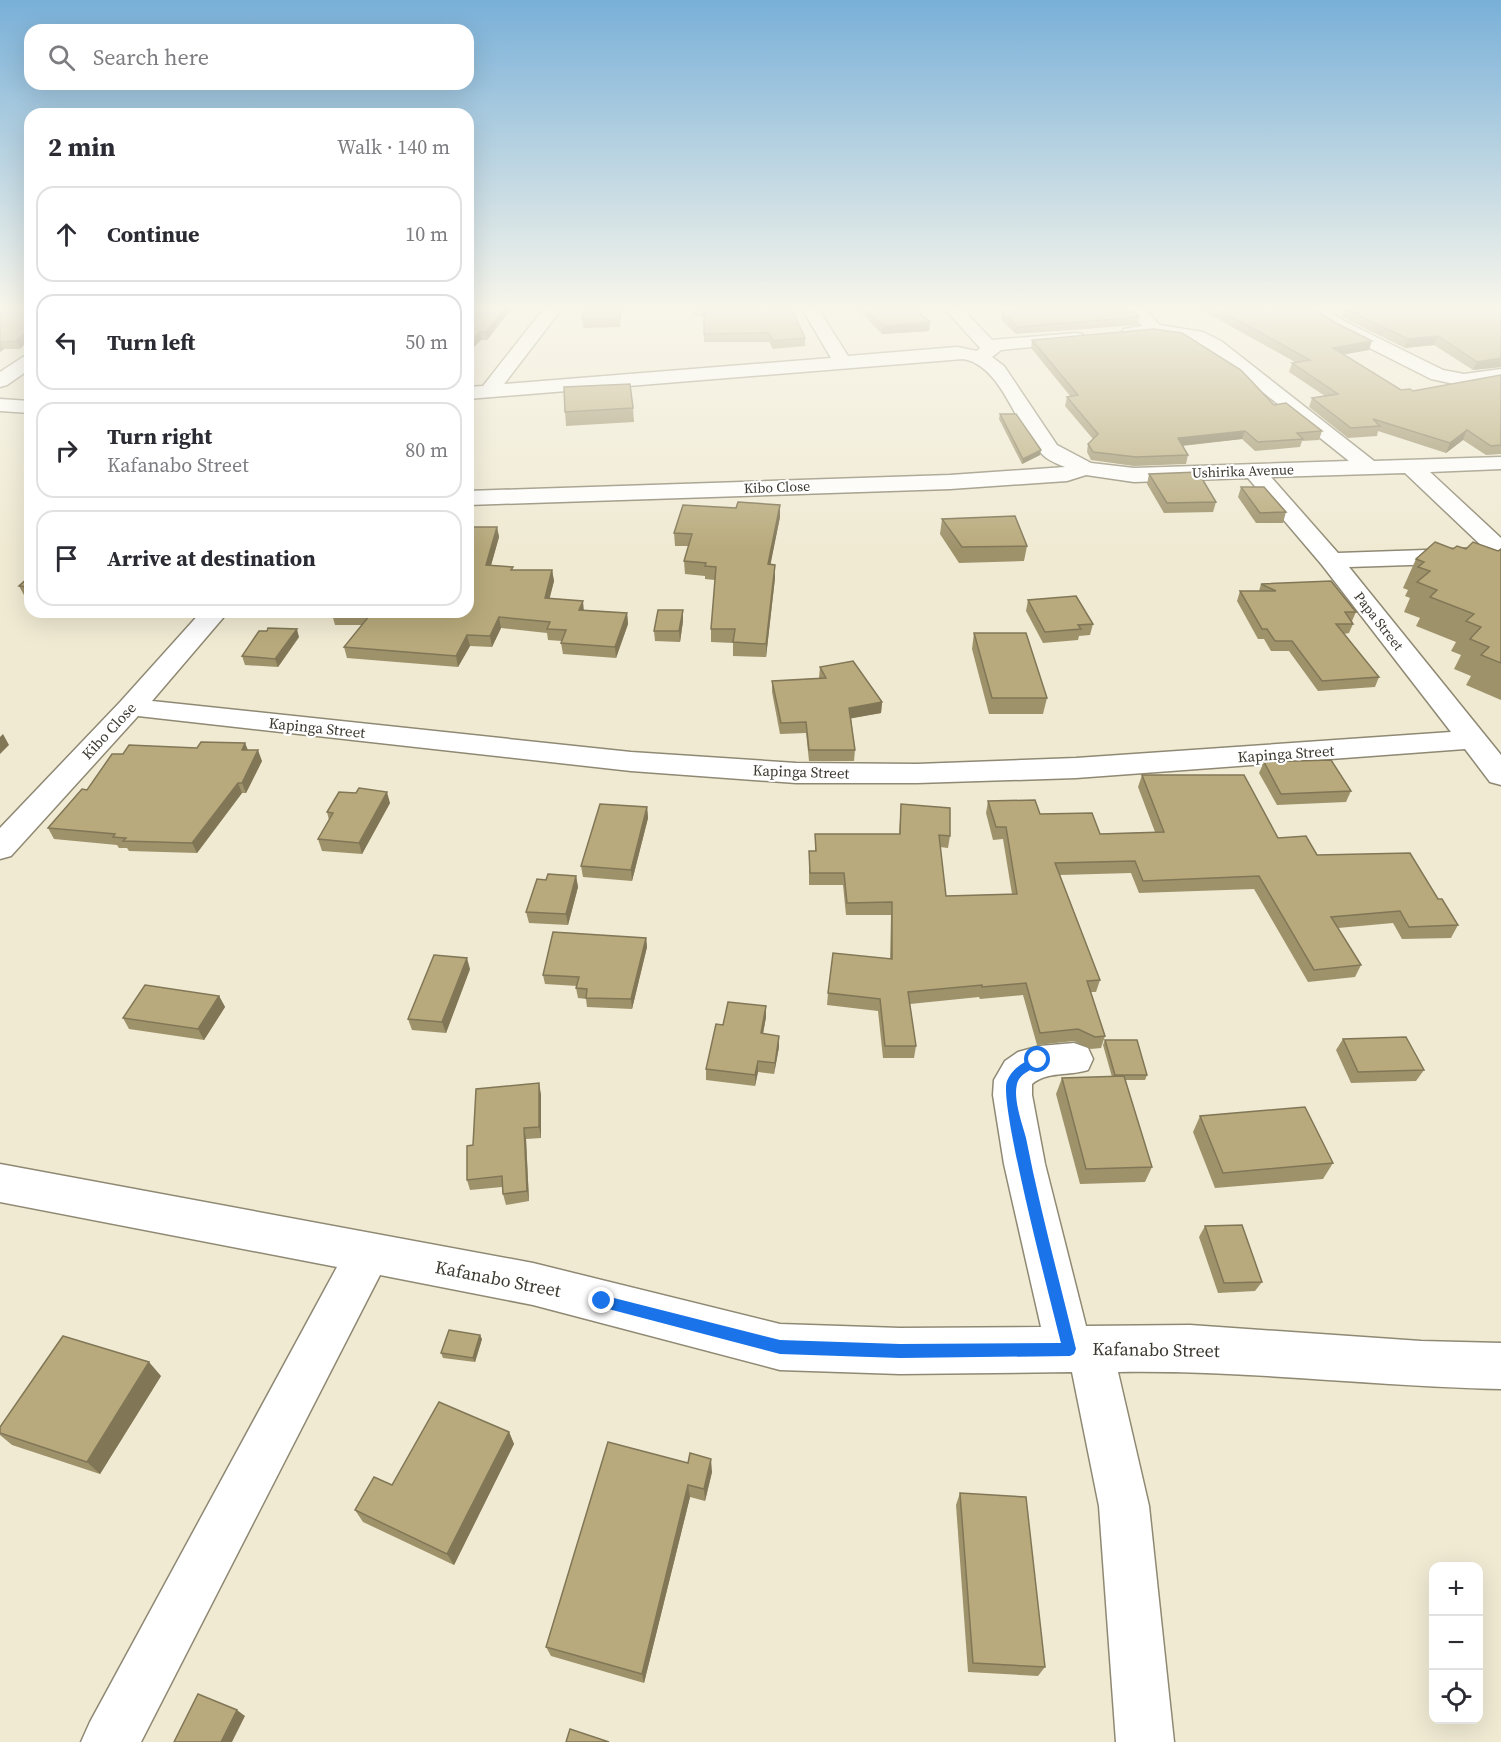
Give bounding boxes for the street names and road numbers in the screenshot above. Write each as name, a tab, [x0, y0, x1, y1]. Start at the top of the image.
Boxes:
street label: Ushirika Avenue	[1192, 459, 1294, 483]
street label: Kibo Close	[743, 476, 811, 498]
street label: Papa Street	[1350, 587, 1409, 655]
street label: Kibo Close	[77, 697, 141, 764]
street label: Kapinga Street	[268, 712, 366, 743]
street label: Kapinga Street	[1237, 740, 1335, 767]
street label: Kapinga Street	[752, 759, 850, 784]
street label: Kafanabo Street	[433, 1254, 563, 1303]
street label: Kafanabo Street	[1092, 1336, 1220, 1363]

